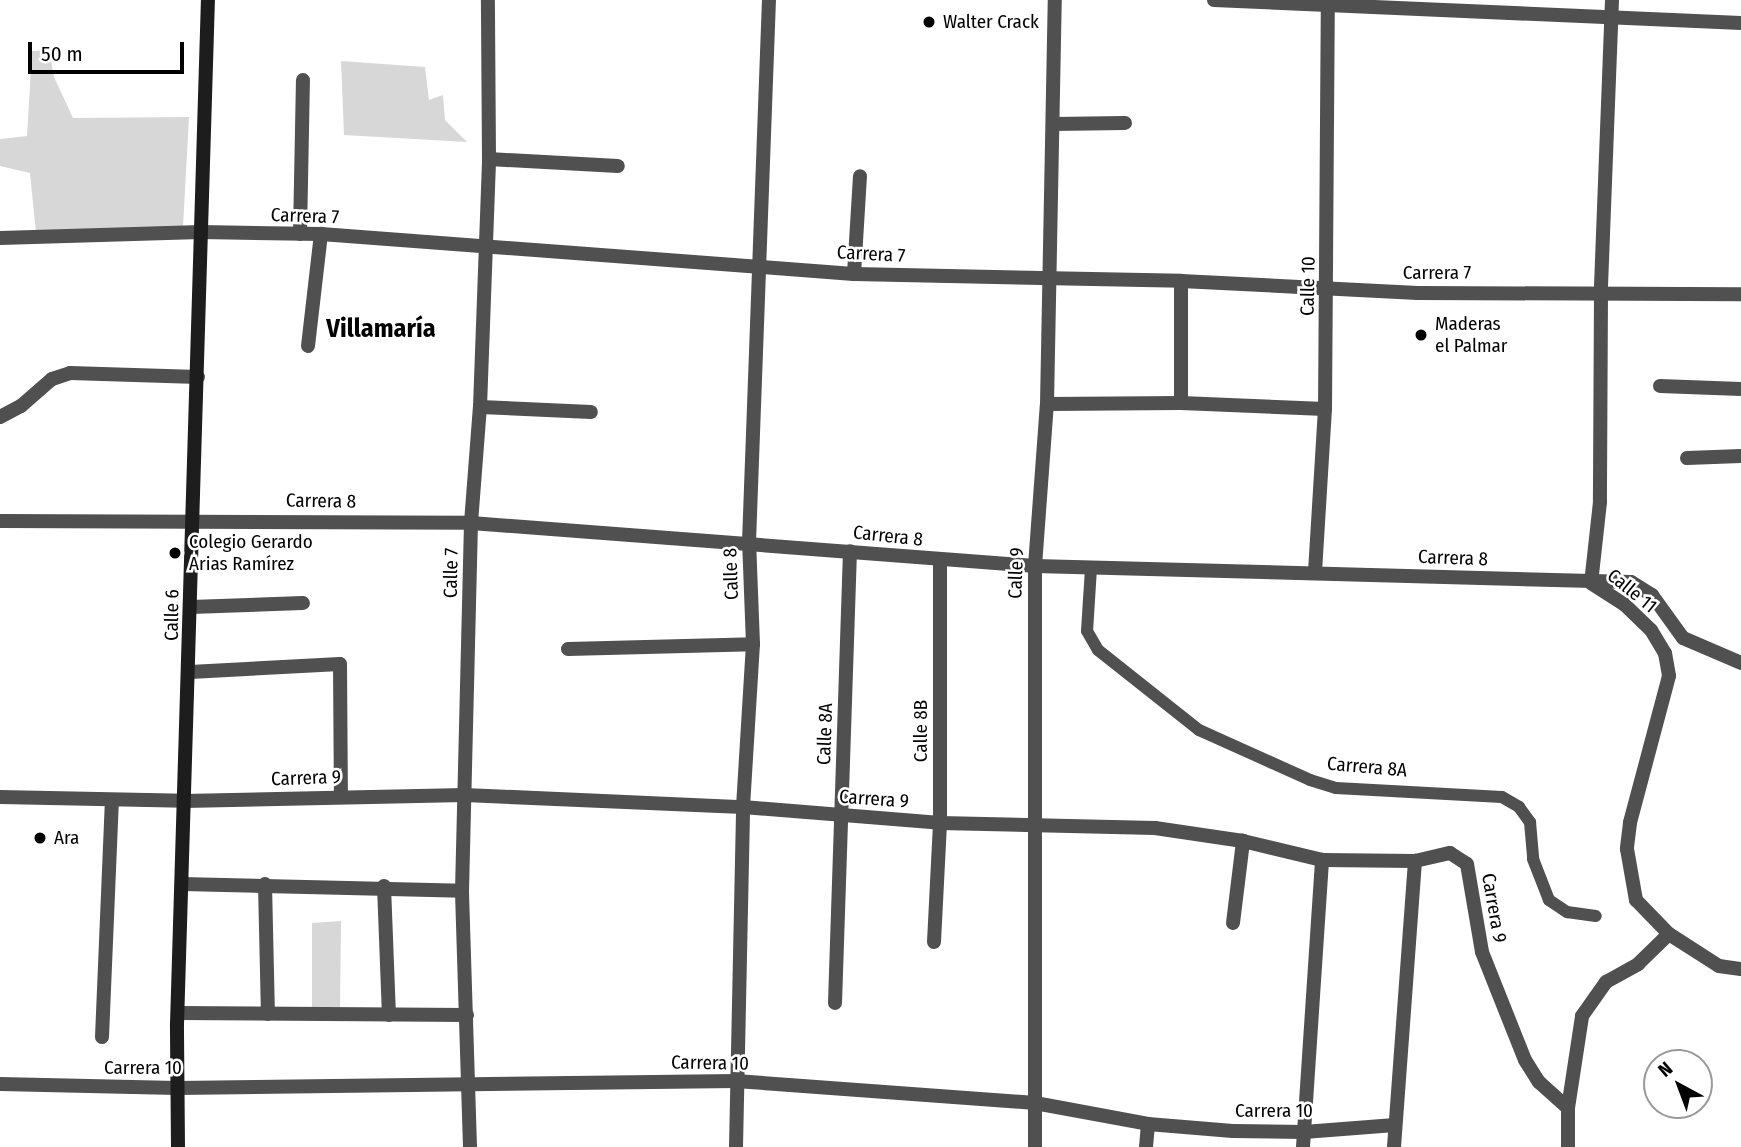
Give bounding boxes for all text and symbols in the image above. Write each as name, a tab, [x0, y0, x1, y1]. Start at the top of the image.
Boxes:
place label: Walter Crack	[943, 11, 1039, 33]
marker: Walter Crack	[921, 14, 937, 30]
scale bar	[32, 28, 187, 72]
text: 50 m	[41, 41, 83, 67]
street label: Carrera 7	[270, 203, 340, 229]
street label: Carrera 7	[836, 241, 906, 267]
street label: Calle 10	[1296, 256, 1320, 316]
street label: Carrera 7	[1403, 262, 1471, 284]
district label: Villamaría	[326, 313, 436, 345]
place label: Maderas el Palmar	[1435, 313, 1508, 357]
marker: Maderas el Palmar	[1413, 327, 1429, 343]
street label: Carrera 8	[286, 489, 356, 513]
street label: Carrera 8	[852, 521, 924, 551]
place label: Colegio Gerardo Arias Ramírez	[189, 531, 313, 575]
marker: Colegio Gerardo Arias Ramírez	[167, 545, 183, 561]
street label: Carrera 8	[1418, 545, 1488, 571]
street label: Calle 9	[1004, 547, 1028, 599]
street label: Calle 7	[439, 548, 463, 598]
street label: Calle 8	[719, 548, 743, 600]
street label: Calle 11	[1603, 564, 1661, 618]
street label: Calle 6	[160, 589, 184, 641]
street label: Calle 8B	[910, 700, 932, 762]
street label: Calle 8A	[813, 703, 837, 765]
street label: Carrera 8A	[1326, 752, 1408, 782]
street label: Carrera 9	[271, 765, 341, 791]
street label: Carrera 9	[838, 785, 910, 813]
place label: Ara	[54, 827, 79, 849]
marker: Ara	[32, 830, 48, 846]
street label: Carrera 9	[1477, 872, 1511, 944]
north arrow	[1643, 1049, 1713, 1119]
street label: Carrera 10	[671, 1051, 749, 1075]
street label: Carrera 10	[104, 1057, 182, 1079]
text: N	[1653, 1057, 1677, 1082]
street label: Carrera 10	[1235, 1100, 1313, 1122]

